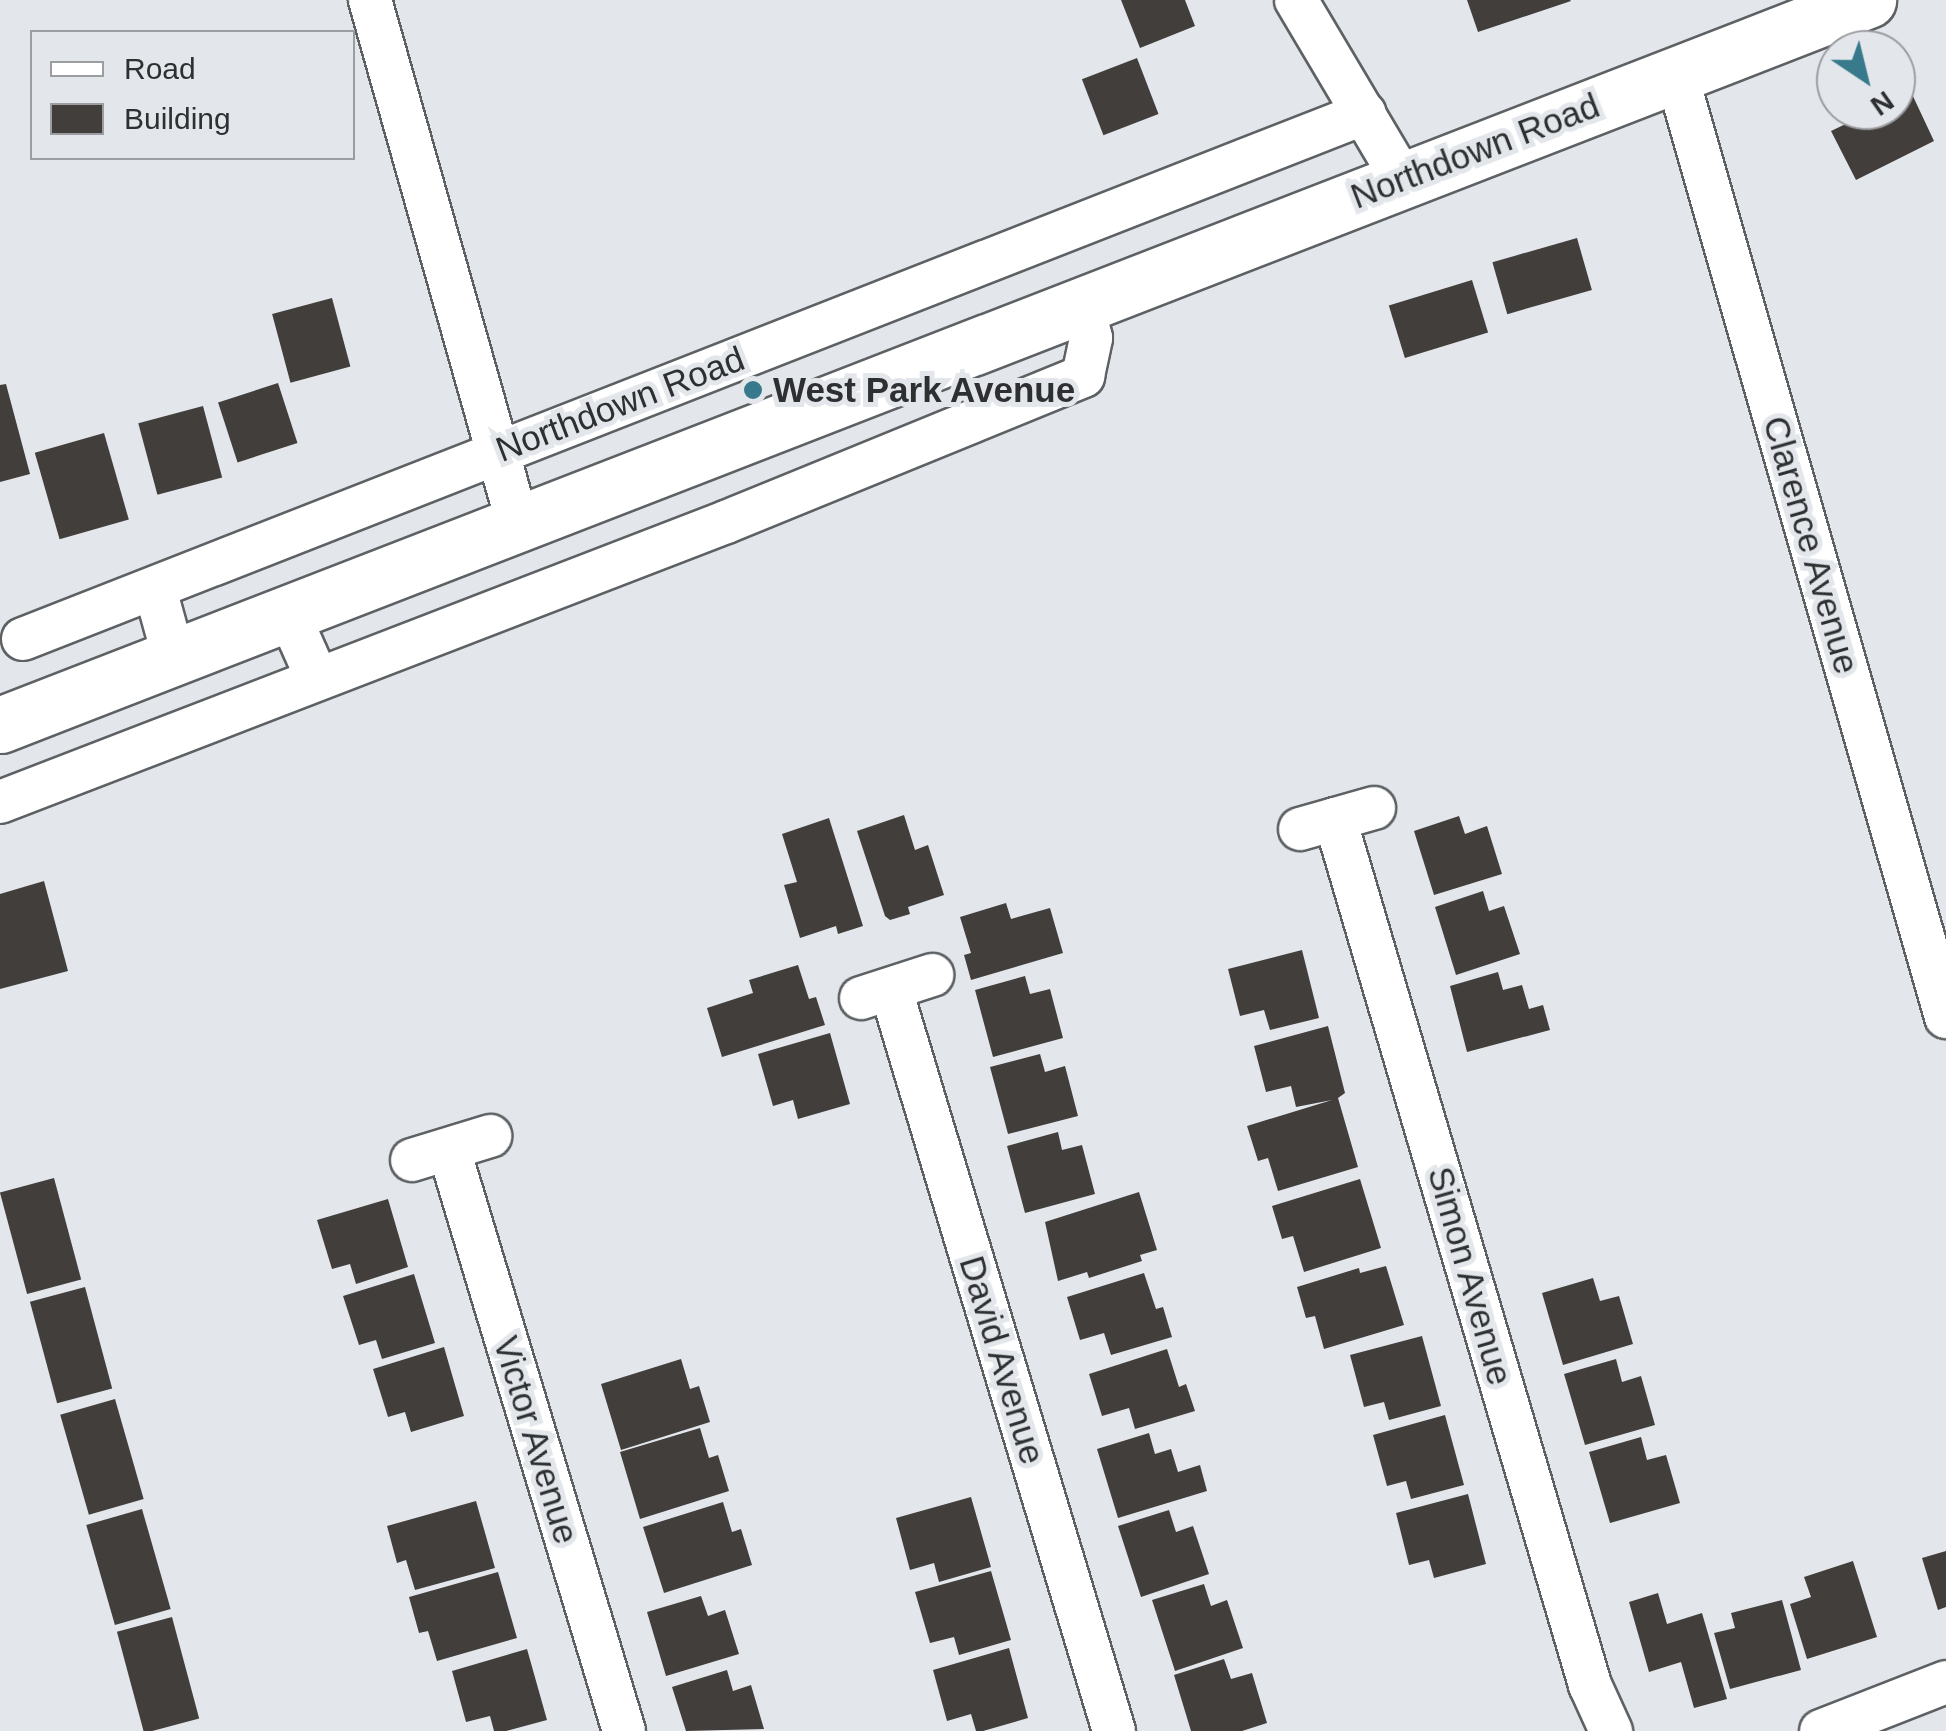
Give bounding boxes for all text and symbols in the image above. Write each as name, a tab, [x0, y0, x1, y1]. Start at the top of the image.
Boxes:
legend	[30, 30, 355, 160]
north arrow	[1816, 30, 1916, 130]
text: Road	[124, 52, 196, 85]
street label: Northdown Road	[1345, 84, 1605, 218]
text: N	[1865, 85, 1900, 122]
text: Building	[124, 102, 231, 135]
street label: Northdown Road	[490, 337, 750, 471]
place label: West Park Avenue	[773, 369, 1076, 411]
marker: West Park Avenue	[742, 379, 764, 401]
street label: Clarence Avenue	[1754, 410, 1868, 680]
street label: Simon Avenue	[1419, 1161, 1521, 1391]
street label: David Avenue	[950, 1250, 1054, 1470]
street label: Victor Avenue	[484, 1330, 588, 1550]

